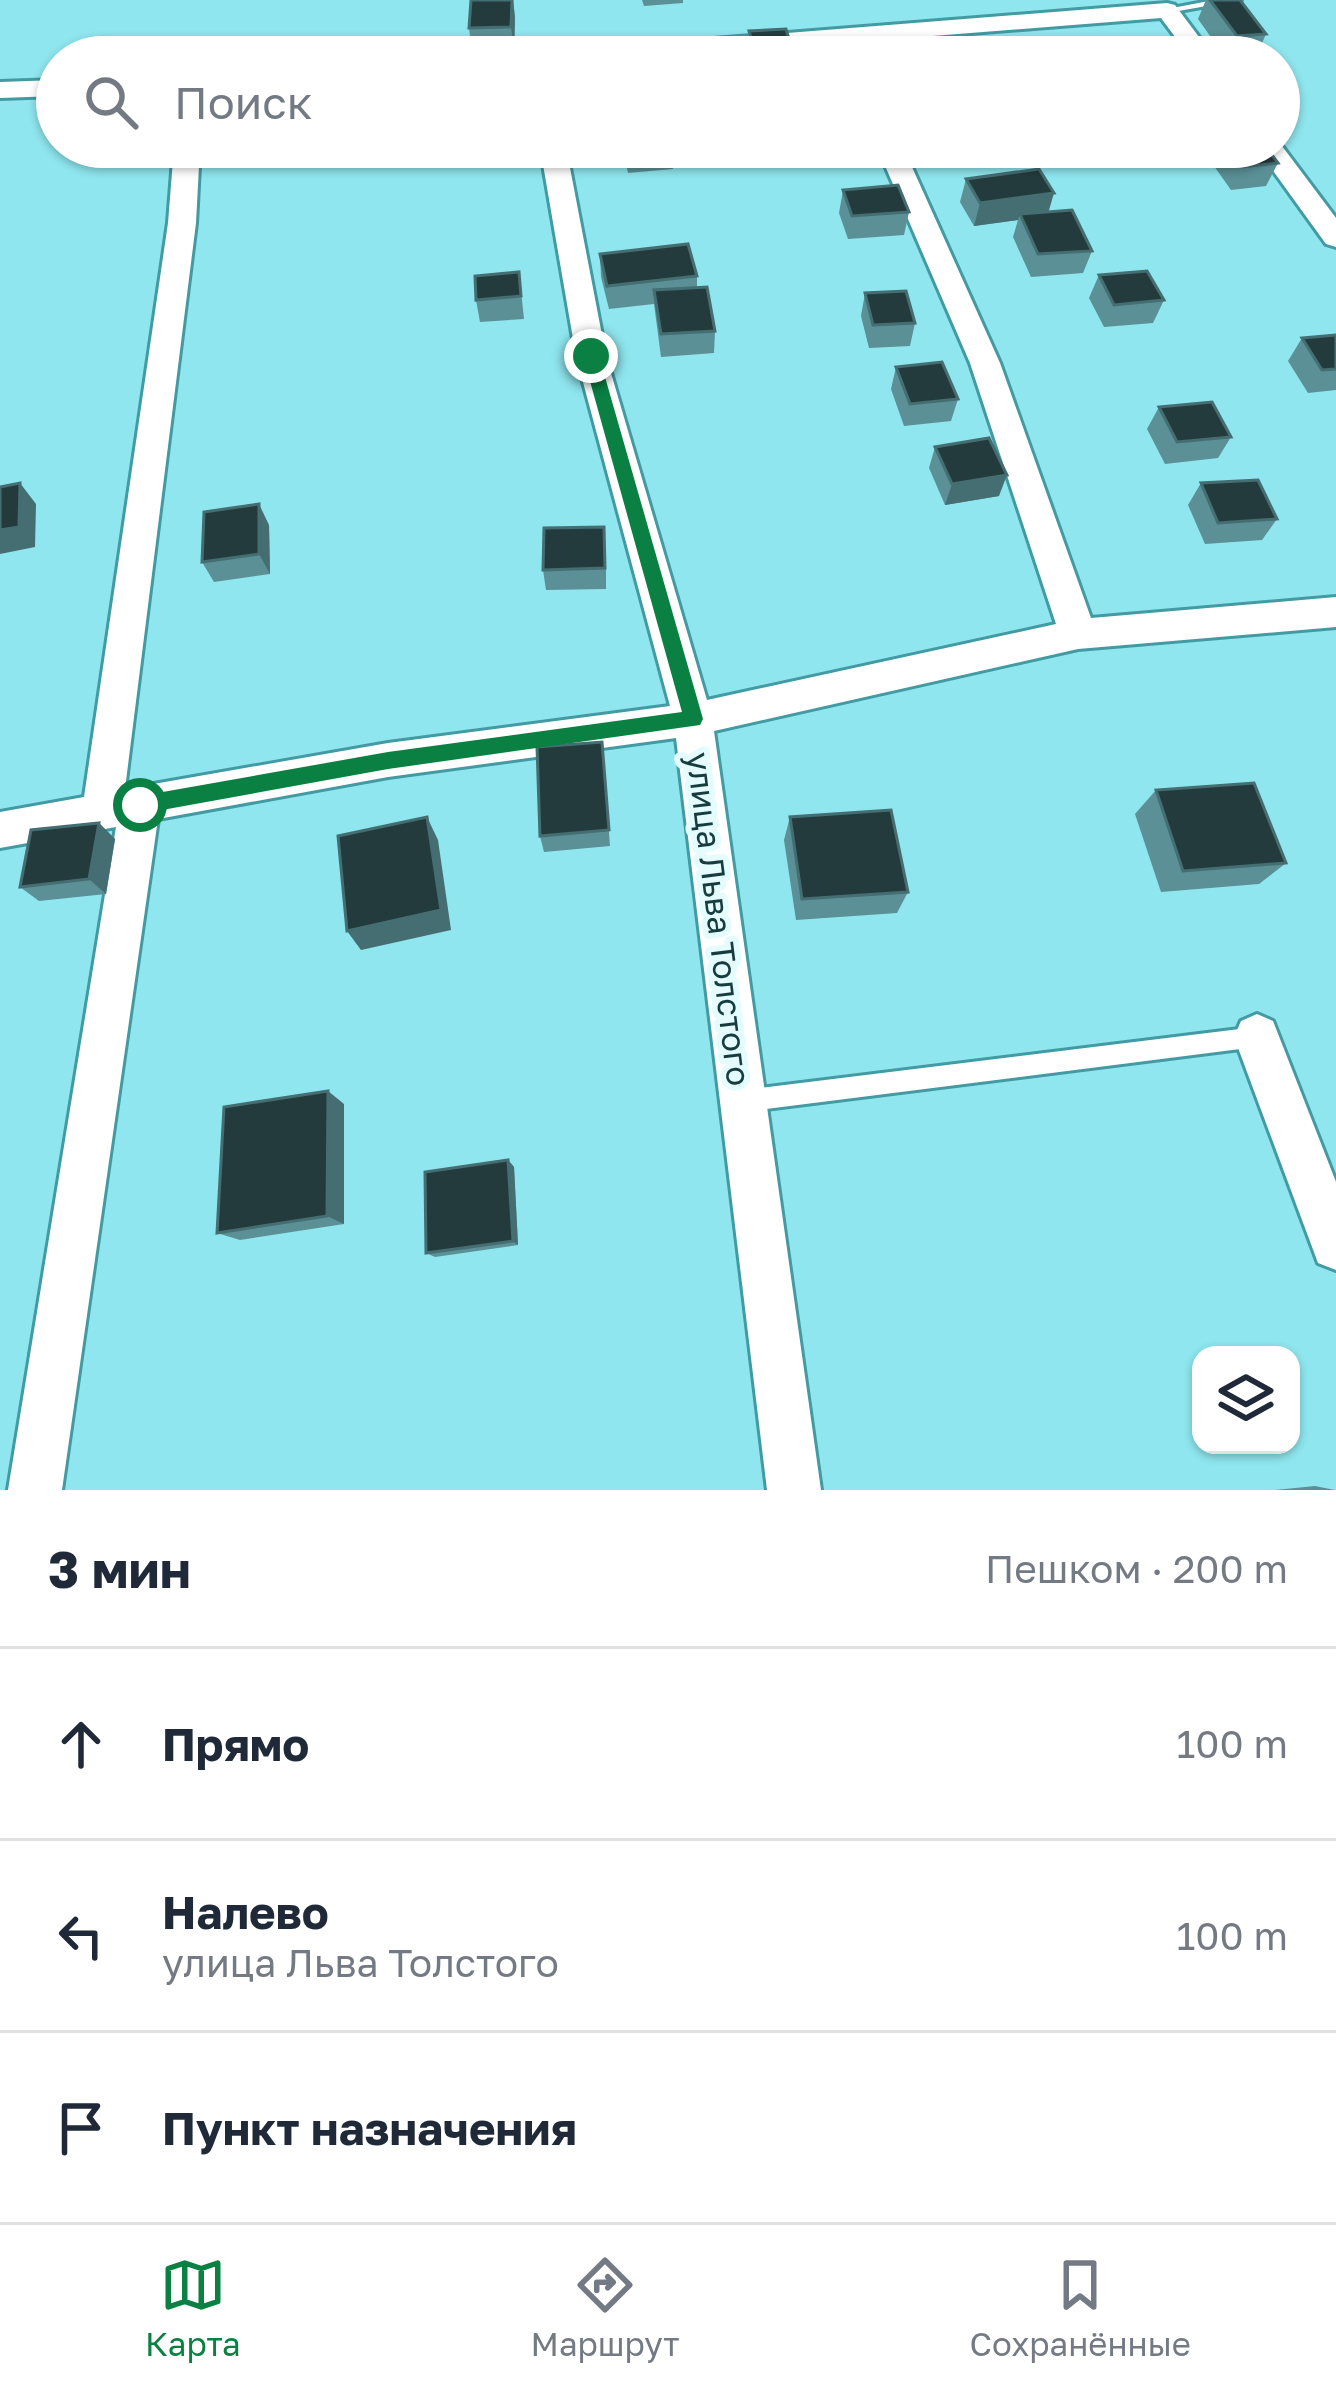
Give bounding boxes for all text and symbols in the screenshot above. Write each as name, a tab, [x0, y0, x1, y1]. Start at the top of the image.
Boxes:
search box	[36, 36, 1300, 168]
icon: search	[78, 69, 144, 135]
text: Поиск	[174, 75, 313, 129]
route end	[564, 329, 618, 383]
street label: улица Льва Толстого	[680, 750, 759, 1088]
route start	[113, 778, 167, 832]
map controls	[1192, 1346, 1300, 1454]
button: layers	[1192, 1346, 1300, 1454]
text: 3 мин	[48, 1538, 191, 1599]
text: Пешком · 200 m	[985, 1545, 1288, 1592]
icon: ahead	[48, 1711, 114, 1777]
text: Прямо	[162, 1717, 309, 1771]
text: 100 m	[1176, 1720, 1288, 1767]
text: Налево	[162, 1885, 329, 1939]
icon: left	[48, 1903, 114, 1969]
text: 100 m	[1176, 1912, 1288, 1959]
text: улица Льва Толстого	[162, 1939, 559, 1986]
icon: arrive	[48, 2095, 114, 2161]
text: Пункт назначения	[162, 2101, 577, 2155]
tab: Карта	[145, 2252, 241, 2363]
tab: Маршрут	[531, 2252, 680, 2363]
tab: Сохранённые	[970, 2252, 1191, 2363]

